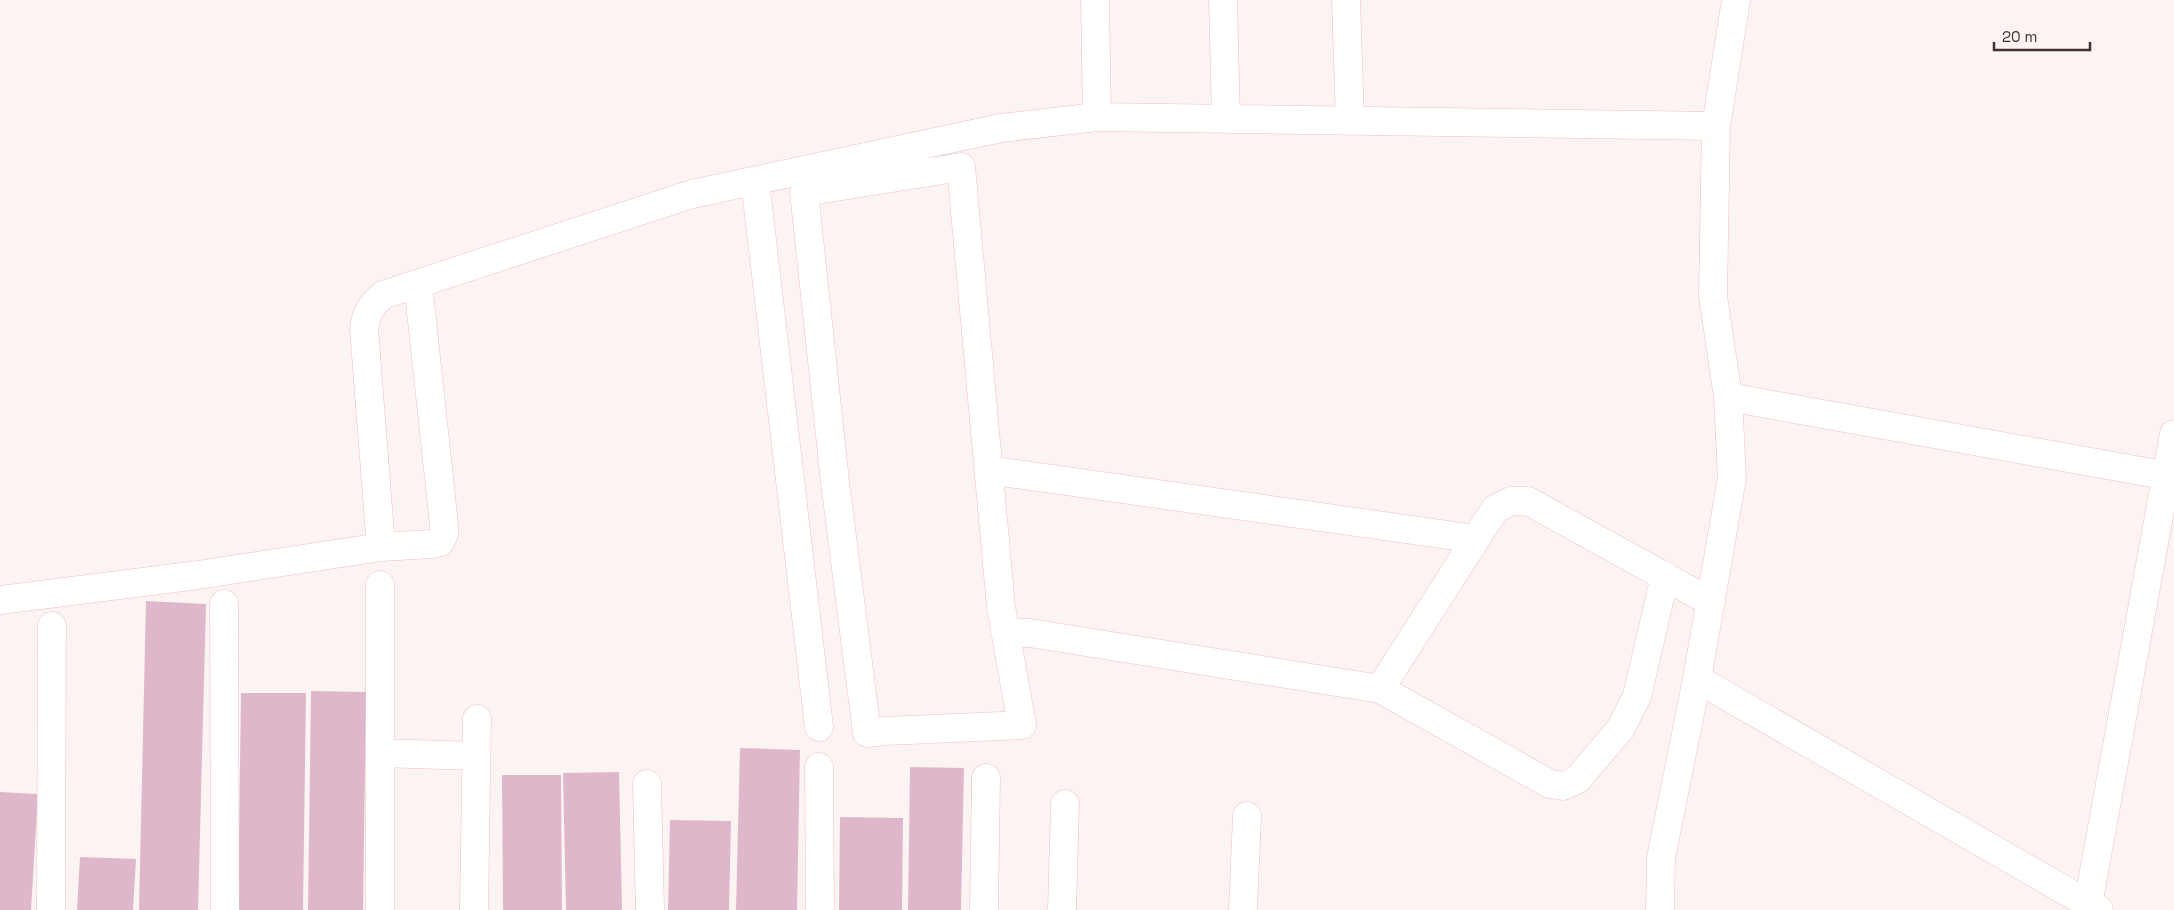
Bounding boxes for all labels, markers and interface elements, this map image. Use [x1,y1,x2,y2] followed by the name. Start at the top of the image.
[1994,20,2090,52] scale bar
[2002,27,2037,46] text: 20 m

